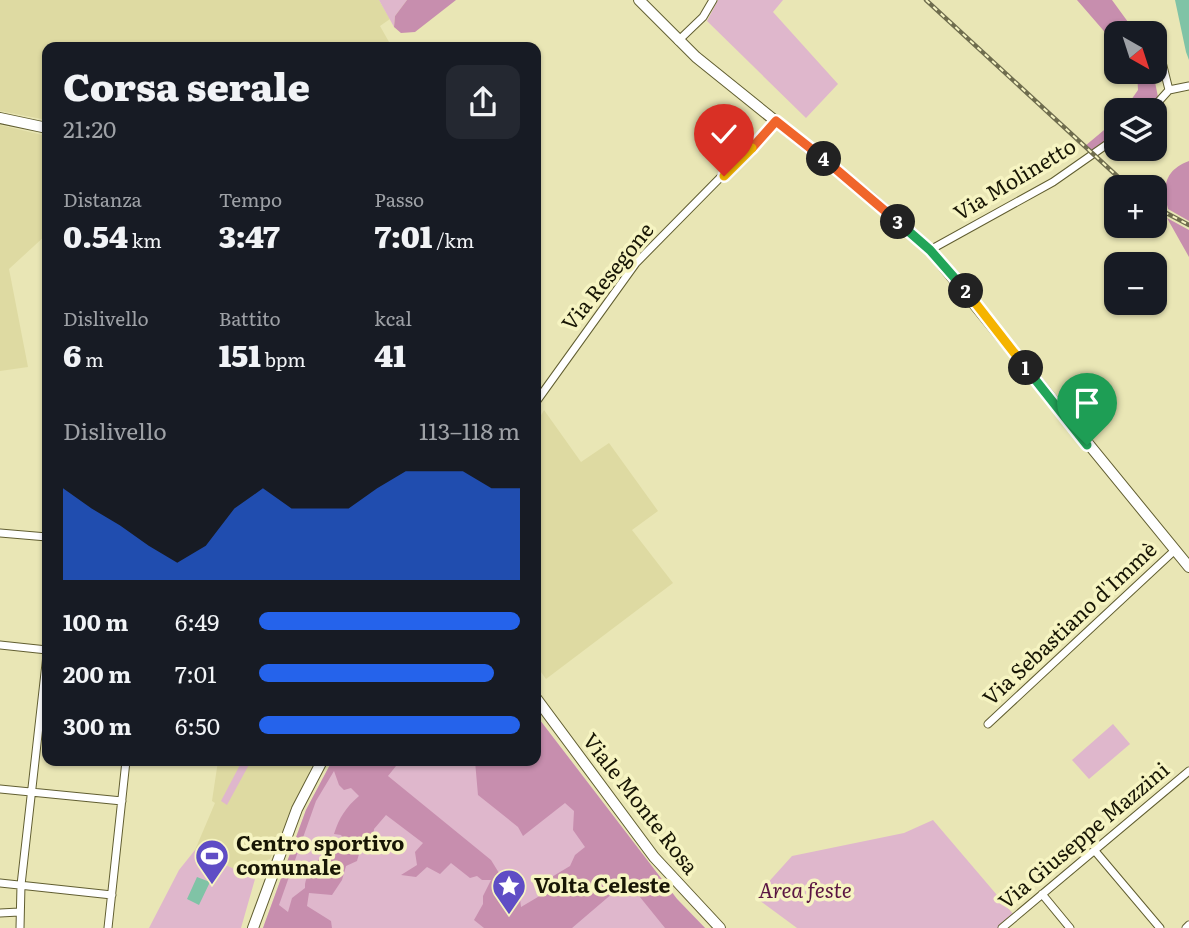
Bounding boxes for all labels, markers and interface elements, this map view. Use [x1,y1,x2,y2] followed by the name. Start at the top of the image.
[1104,21,1167,84] north arrow
[1104,21,1167,315] map controls
[63,56,310,113] text: Corsa serale
[446,65,520,139] button: share
[1104,98,1167,161] button: layers
[694,104,754,176] pin
[63,111,116,145] text: 21:20
[705,115,743,153] icon: check
[947,129,1081,227] street label: Via Molinetto
[806,142,842,176] pin: 4
[818,144,829,172] text: 4
[1104,175,1167,238] button: +
[63,185,142,213] text: Distanza
[219,185,282,213] text: Tempo
[374,185,424,213] text: Passo
[880,204,916,240] pin: 3
[892,207,903,235] text: 3
[63,213,128,257] text: 0.54
[219,213,280,257] text: 3:47
[374,213,432,257] text: 7:01
[553,215,659,336] street label: Via Resegone
[128,226,162,254] text: km
[432,226,474,254] text: /km
[1104,252,1167,315] button: −
[948,274,984,308] pin: 2
[960,276,971,304] text: 2
[63,304,149,332] text: Dislivello
[219,304,281,332] text: Battito
[374,304,412,332] text: kcal
[63,332,81,376] text: 6
[219,332,261,376] text: 151
[374,332,406,376] text: 41
[81,345,104,373] text: m
[261,345,306,373] text: bpm
[1009,350,1044,386] pin: 1
[1022,353,1029,381] text: 1
[1057,373,1117,445] pin
[1068,384,1106,422] icon: arrive
[63,413,167,447] text: Dislivello
[419,413,520,447] text: 113–118 m
[974,533,1162,711] street label: Via Sebastiano d'Immè
[63,604,128,638] text: 100 m
[175,604,219,638] text: 6:49
[63,656,131,690] text: 200 m
[175,656,217,690] text: 7:01
[63,708,132,742] text: 300 m
[175,708,220,742] text: 6:50
[577,725,708,880] street label: Viale Monte Rosa
[990,753,1175,915] street label: Via Giuseppe Mazzini
[236,826,404,881] place label: Centro sportivo comunale
[193,837,231,886] sports icon: Centro sportivo comunale
[490,867,528,916] place icon: Volta Celeste
[534,868,670,899] place label: Volta Celeste
[758,873,852,904] park label: Area feste

